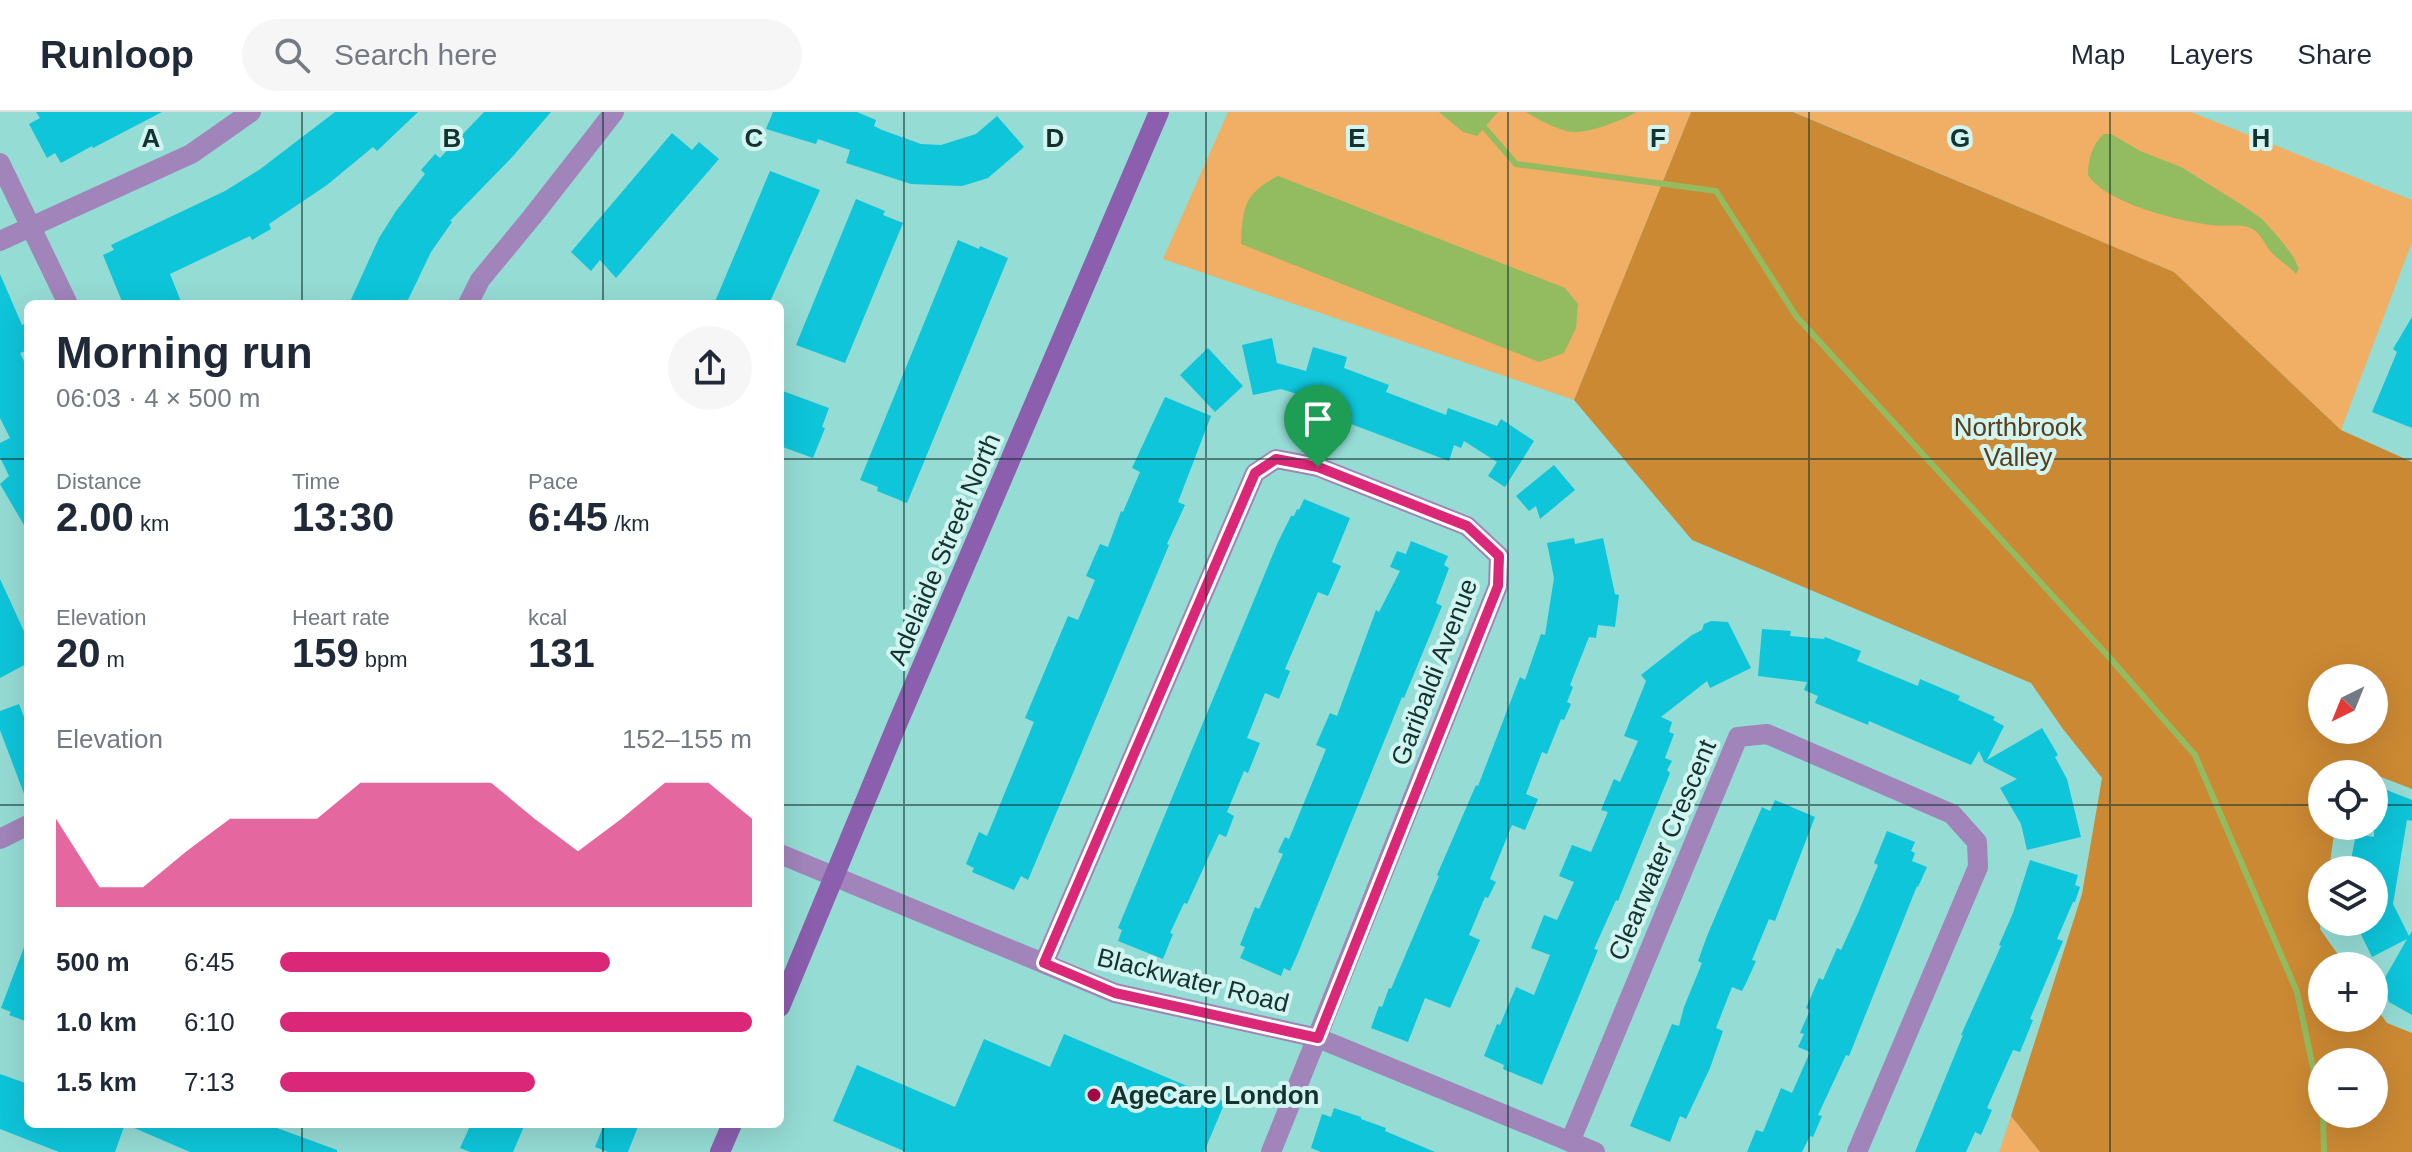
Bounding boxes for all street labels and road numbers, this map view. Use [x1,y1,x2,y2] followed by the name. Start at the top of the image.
[882,429,1006,669] street label: Adelaide Street North
[1385,574,1483,770] street label: Garibaldi Avenue
[1602,734,1722,965] street label: Clearwater Crescent
[1094,942,1292,1018] street label: Blackwater Road

